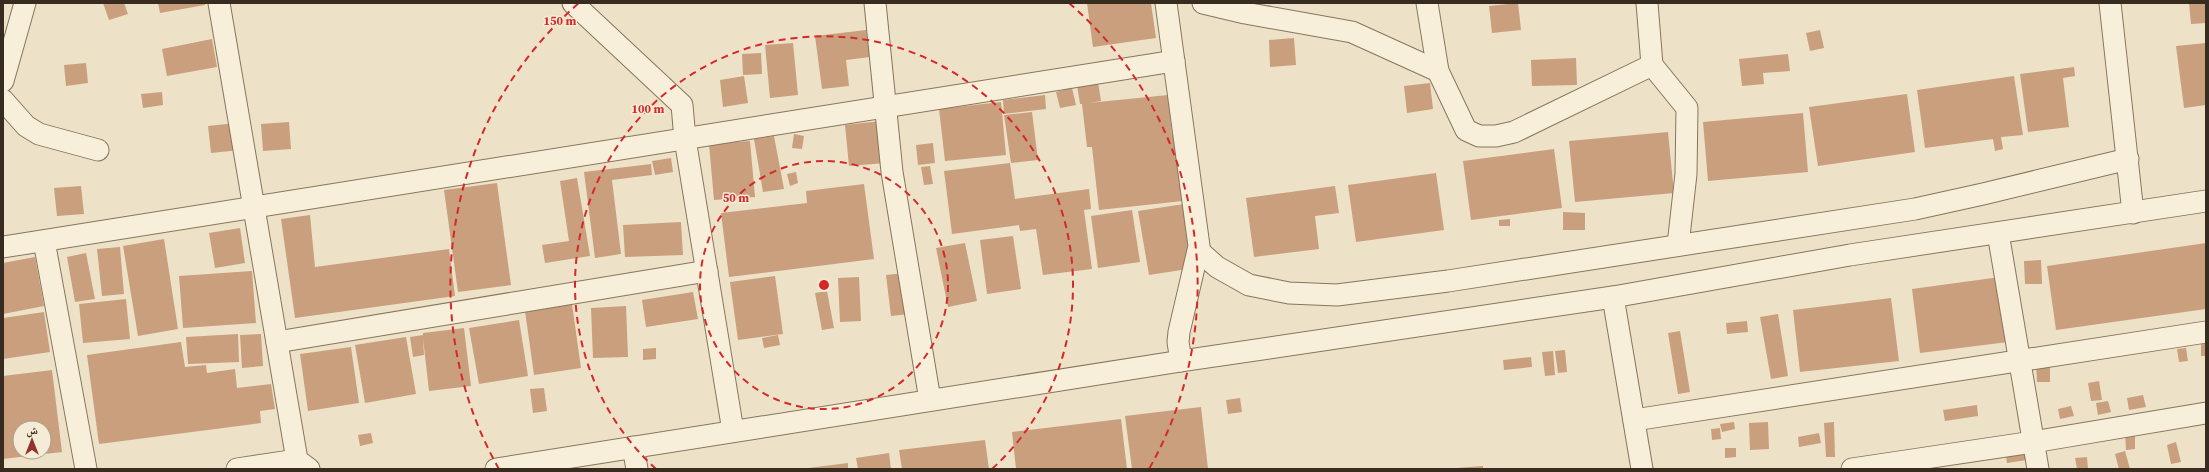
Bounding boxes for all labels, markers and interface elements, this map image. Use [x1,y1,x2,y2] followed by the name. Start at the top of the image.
[544,13,577,29] text: 150 m
[632,101,665,117] text: 100 m
[723,190,749,206] text: 50 m
[817,278,831,292] centre of rings
[12,420,52,460] north arrow
[26,423,38,438] text: ش

